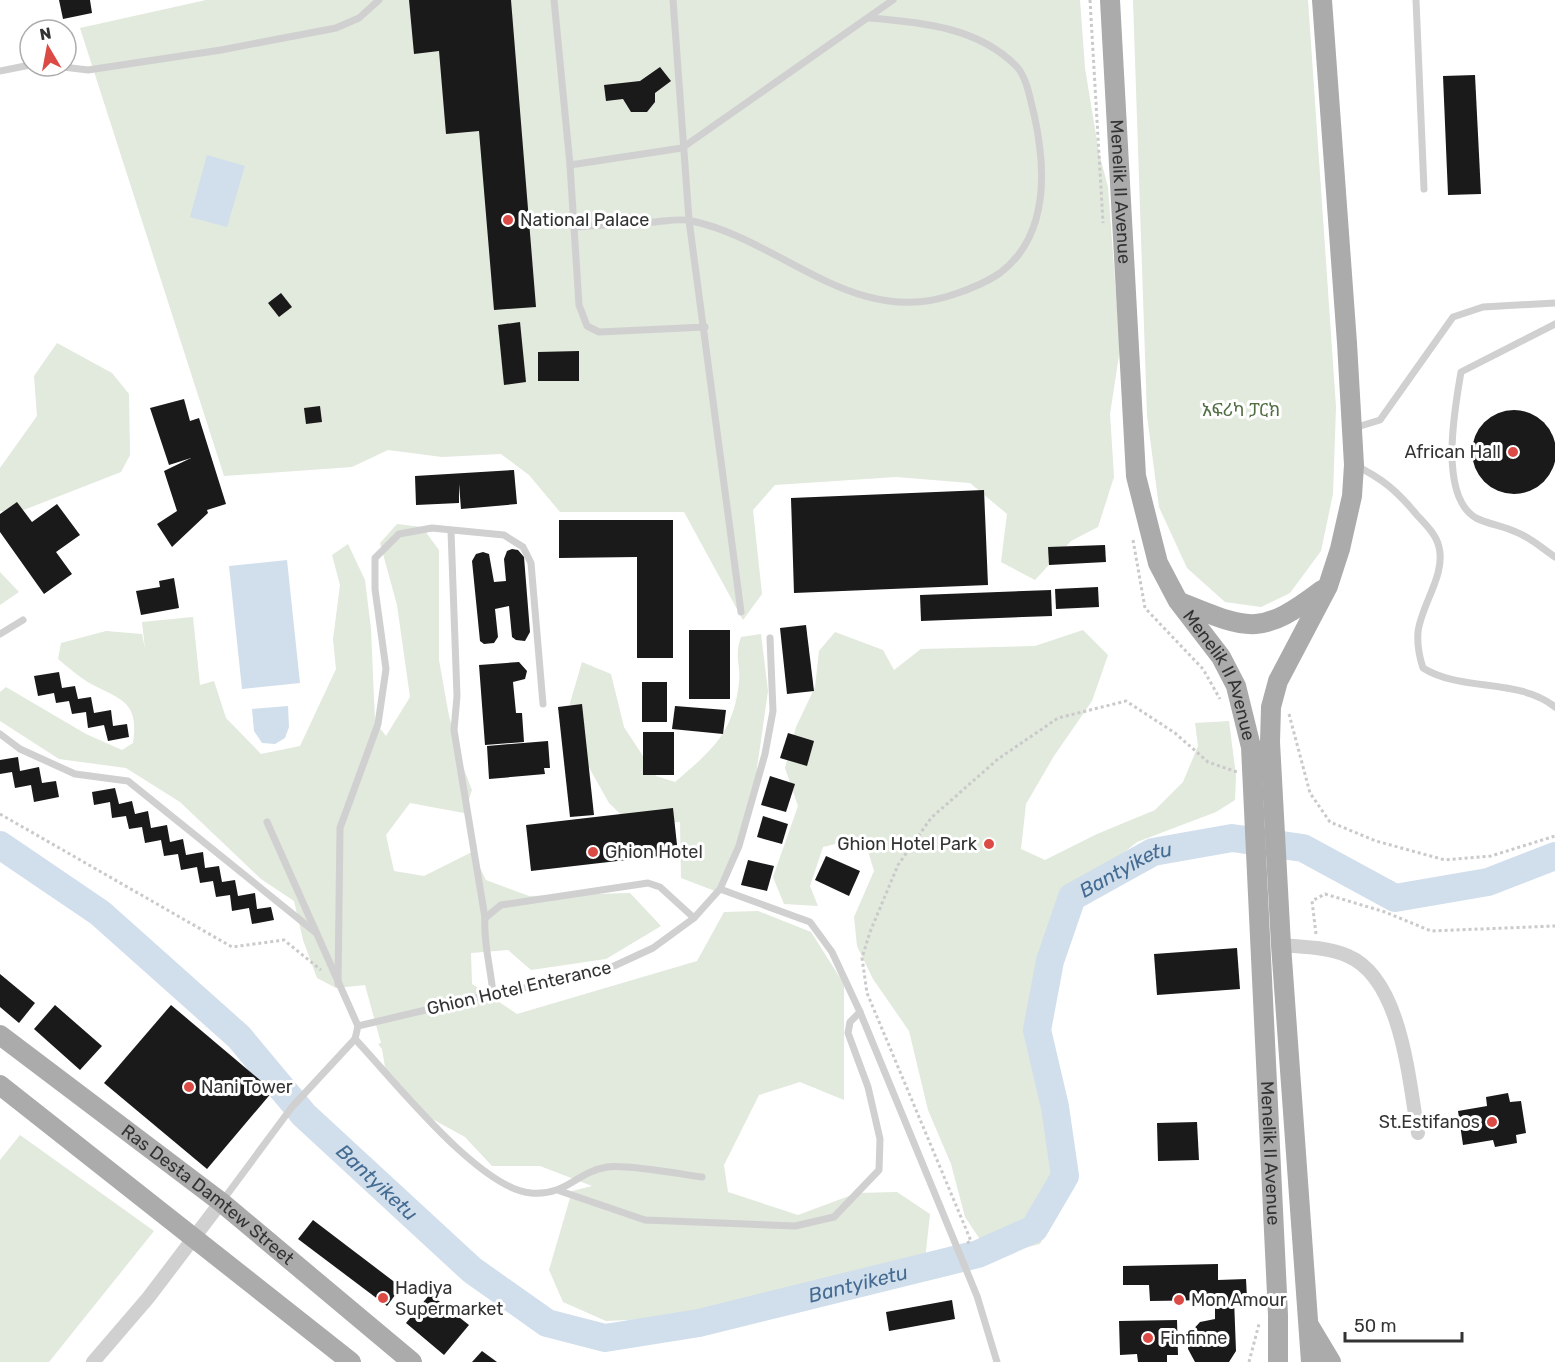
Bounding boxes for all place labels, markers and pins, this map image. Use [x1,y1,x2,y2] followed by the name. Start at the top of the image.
[520,209,649,231] place label: National Palace
[501,213,515,227] marker: National Palace
[1404,441,1501,463] place label: African Hall
[1506,445,1520,459] marker: African Hall
[837,833,978,855] place label: Ghion Hotel Park
[982,837,996,851] marker: Ghion Hotel Park
[605,841,703,863] place label: Ghion Hotel
[586,845,600,859] marker: Ghion Hotel
[201,1076,293,1098] place label: Nani Tower
[182,1080,196,1094] marker: Nani Tower
[1379,1111,1480,1133] place label: St.Estifanos
[1485,1115,1499,1129] marker: St.Estifanos
[395,1277,503,1320] place label: Hadiya Supermarket
[1191,1289,1287,1311] place label: Mon Amour
[376,1291,390,1305] marker: Hadiya Supermarket
[1172,1293,1186,1307] marker: Mon Amour
[1160,1327,1227,1349] place label: Finfinne
[1141,1331,1155,1345] marker: Finfinne

